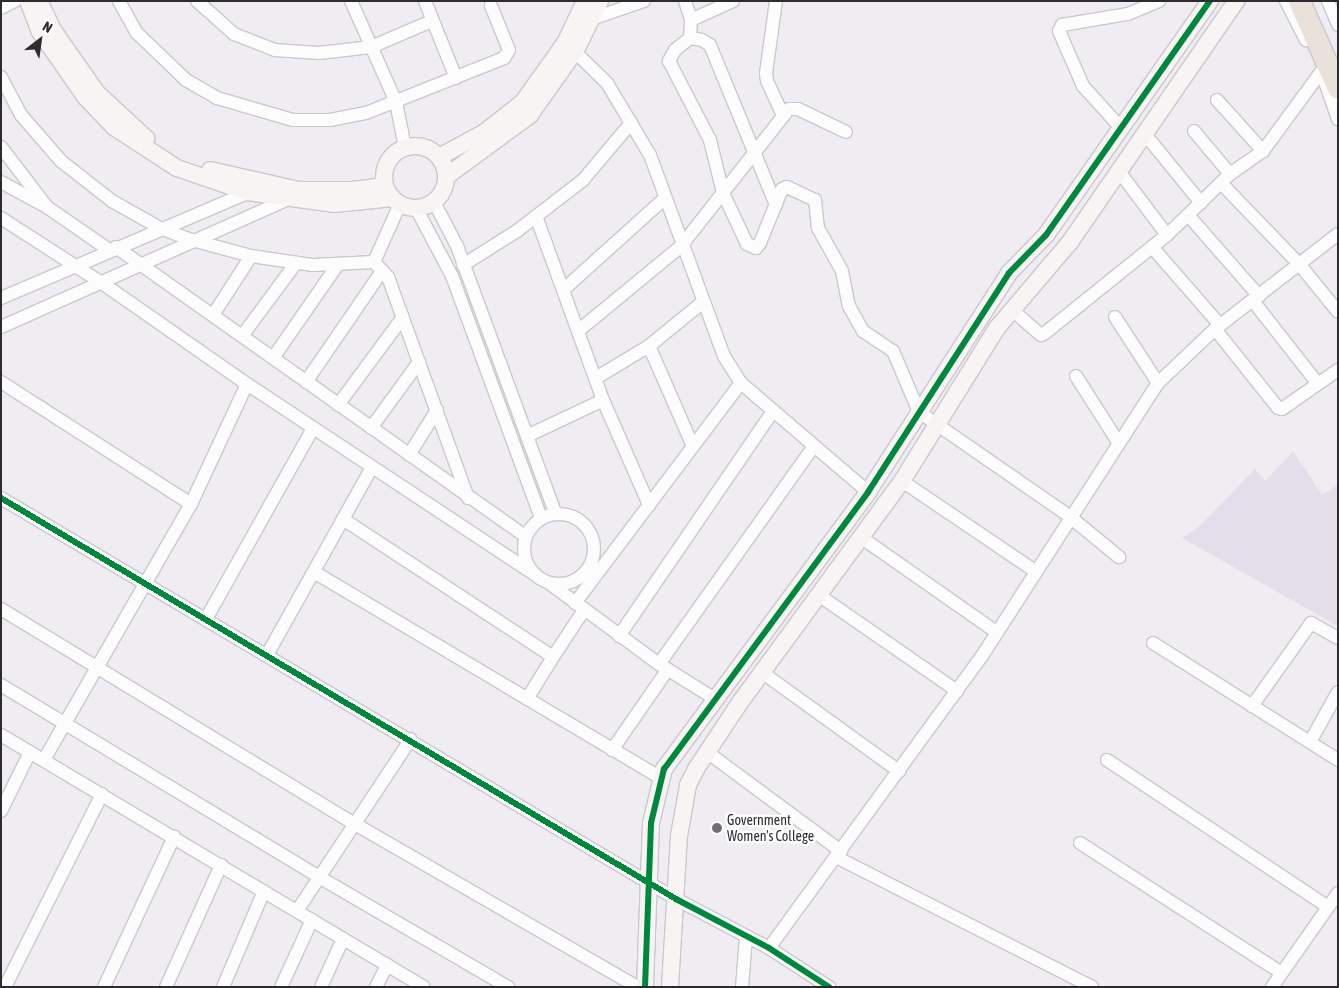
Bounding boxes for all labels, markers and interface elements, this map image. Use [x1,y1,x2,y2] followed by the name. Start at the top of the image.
[15,15,65,65] north arrow
[40,18,55,36] text: N
[727,812,814,844] place label: Government Women's College
[711,822,723,834] marker: Government Women's College

